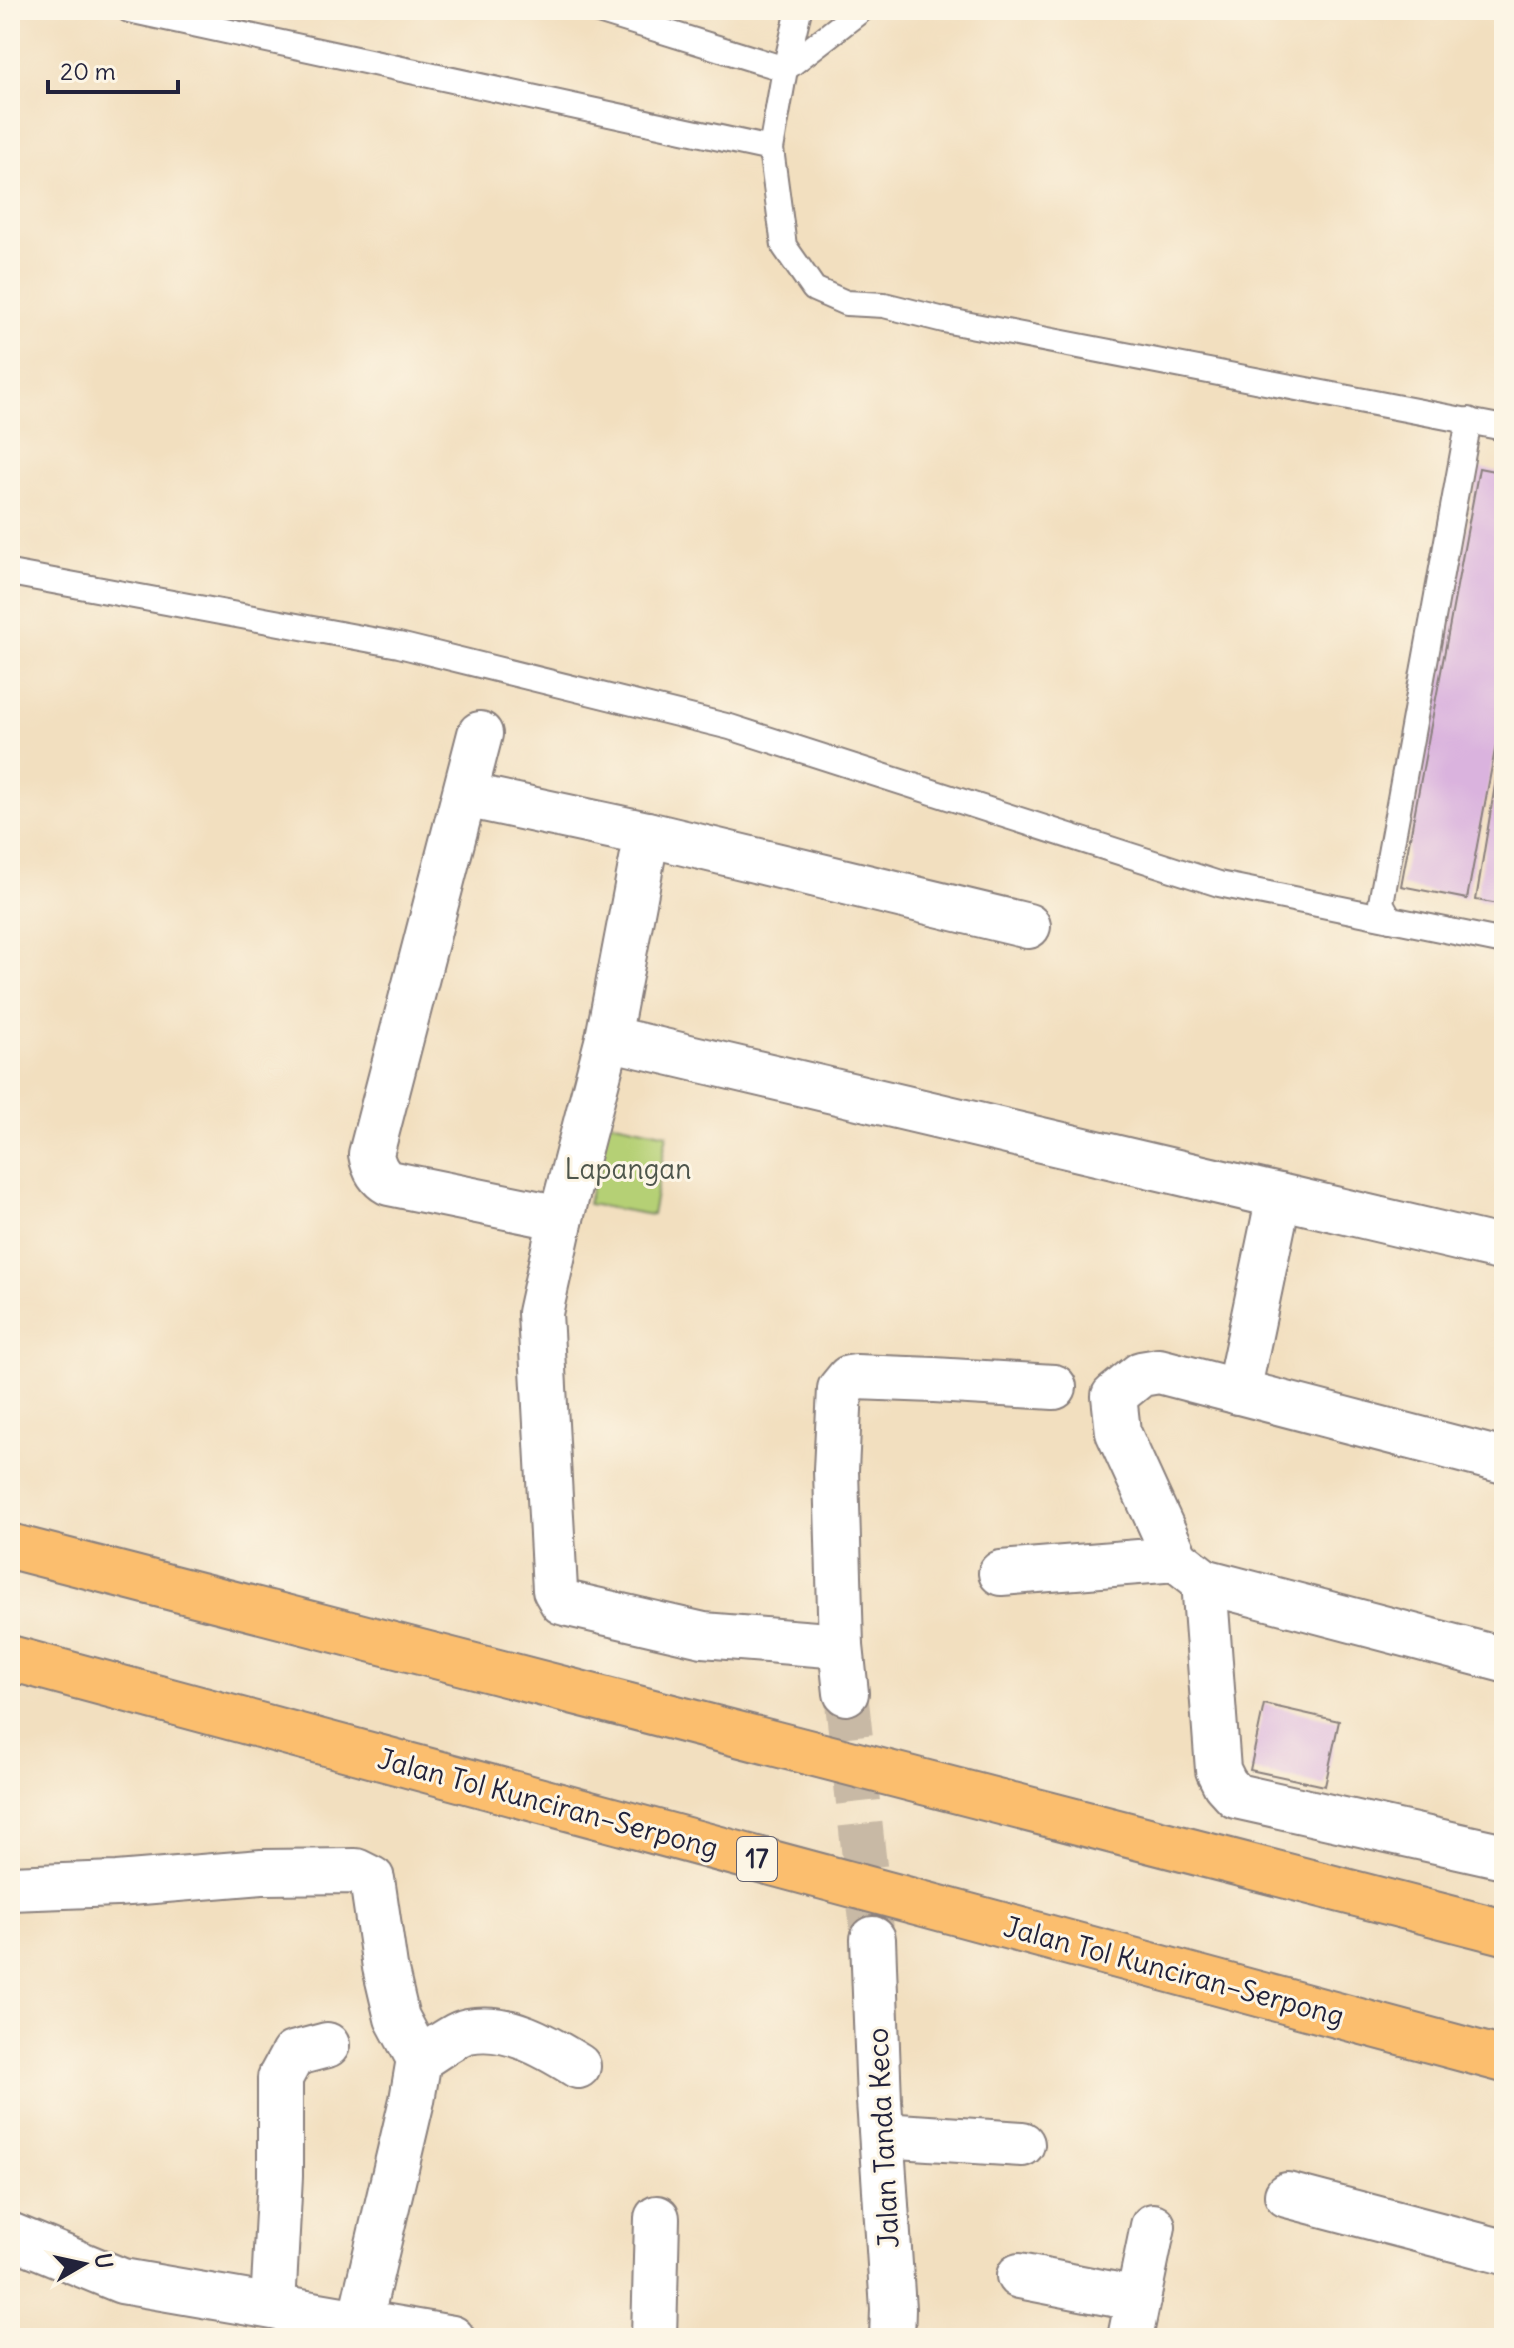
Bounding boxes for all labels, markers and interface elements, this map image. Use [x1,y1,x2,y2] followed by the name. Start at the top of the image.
[48,44,178,94] scale bar
[60,56,116,86] text: 20 m
[564,1151,692,1187] park label: Lapangan
[374,1740,722,1866] street label: Jalan Tol Kunciran–Serpong
[737,1837,777,1881] road number: 17
[1000,1908,1348,2034] street label: Jalan Tol Kunciran–Serpong
[859,2027,907,2249] street label: Jalan Tanda Keco
[44,2224,124,2304] north arrow
[89,2251,119,2270] text: U

